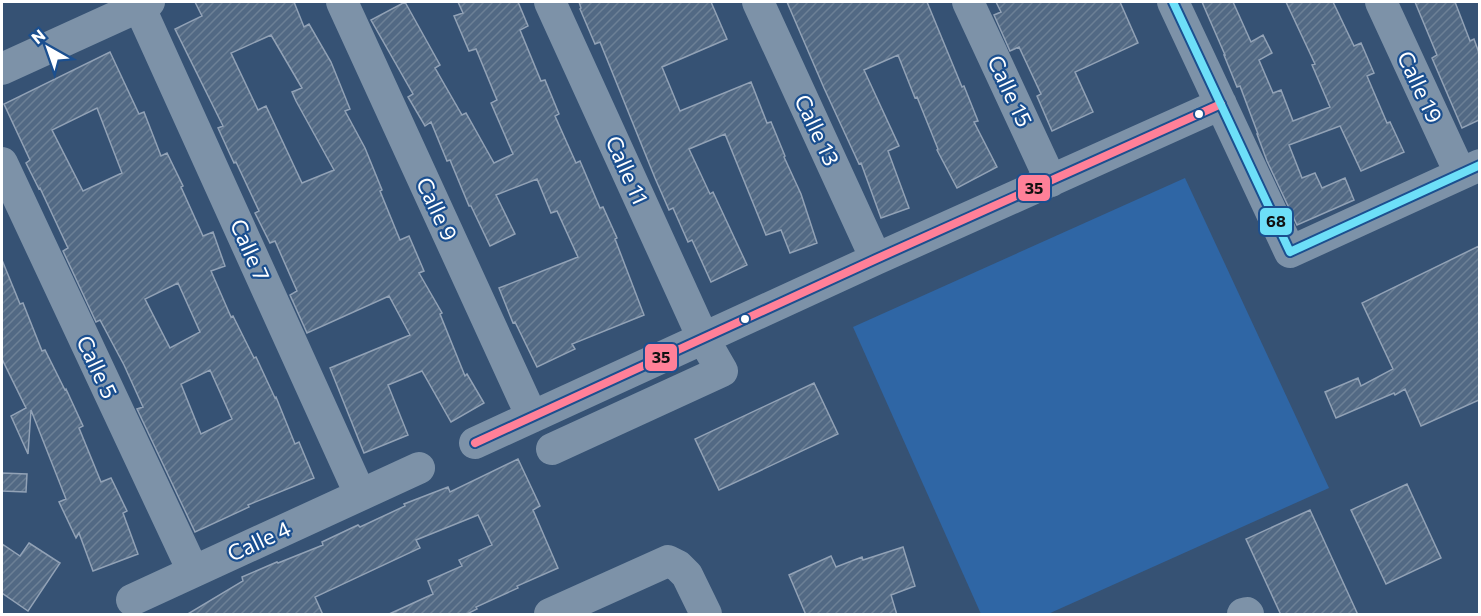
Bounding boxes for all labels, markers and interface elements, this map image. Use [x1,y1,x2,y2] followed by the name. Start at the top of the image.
[18,18,78,78] north arrow
[27,25,49,47] text: N
[1392,46,1449,127] street label: Calle 19
[982,51,1039,131] street label: Calle 15
[789,90,846,170] street label: Calle 13
[1193,108,1205,120] unlabelled marker
[600,131,655,208] street label: Calle 11
[411,173,464,245] street label: Calle 9
[1017,174,1051,202] line badge: 35
[1025,178,1043,197] text: 35
[1259,207,1293,236] line badge: 68
[1266,211,1286,230] text: 68
[225,215,276,285] street label: Calle 7
[739,313,751,325] unlabelled marker
[71,331,124,403] street label: Calle 5
[644,343,678,372] line badge: 35
[652,347,670,366] text: 35
[223,514,295,567] street label: Calle 4

